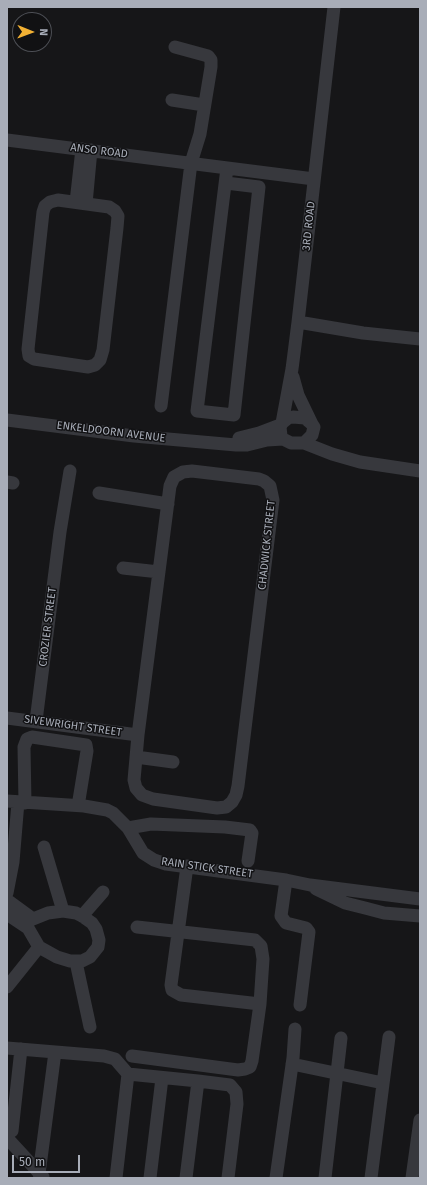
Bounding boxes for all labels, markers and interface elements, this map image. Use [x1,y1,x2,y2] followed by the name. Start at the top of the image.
[12,12,52,52] north arrow
[37,28,50,36] text: N
[70,141,128,161] street label: ANSO ROAD
[300,201,318,251] street label: 3RD ROAD
[56,419,166,445] street label: ENKELDOORN AVENUE
[256,499,278,591] street label: CHADWICK STREET
[37,586,59,668] street label: CROZIER STREET
[23,713,123,739] street label: SIVEWRIGHT STREET
[160,855,254,881] street label: RAIN STICK STREET
[14,1147,82,1173] scale bar
[19,1155,45,1169] text: 50 m

